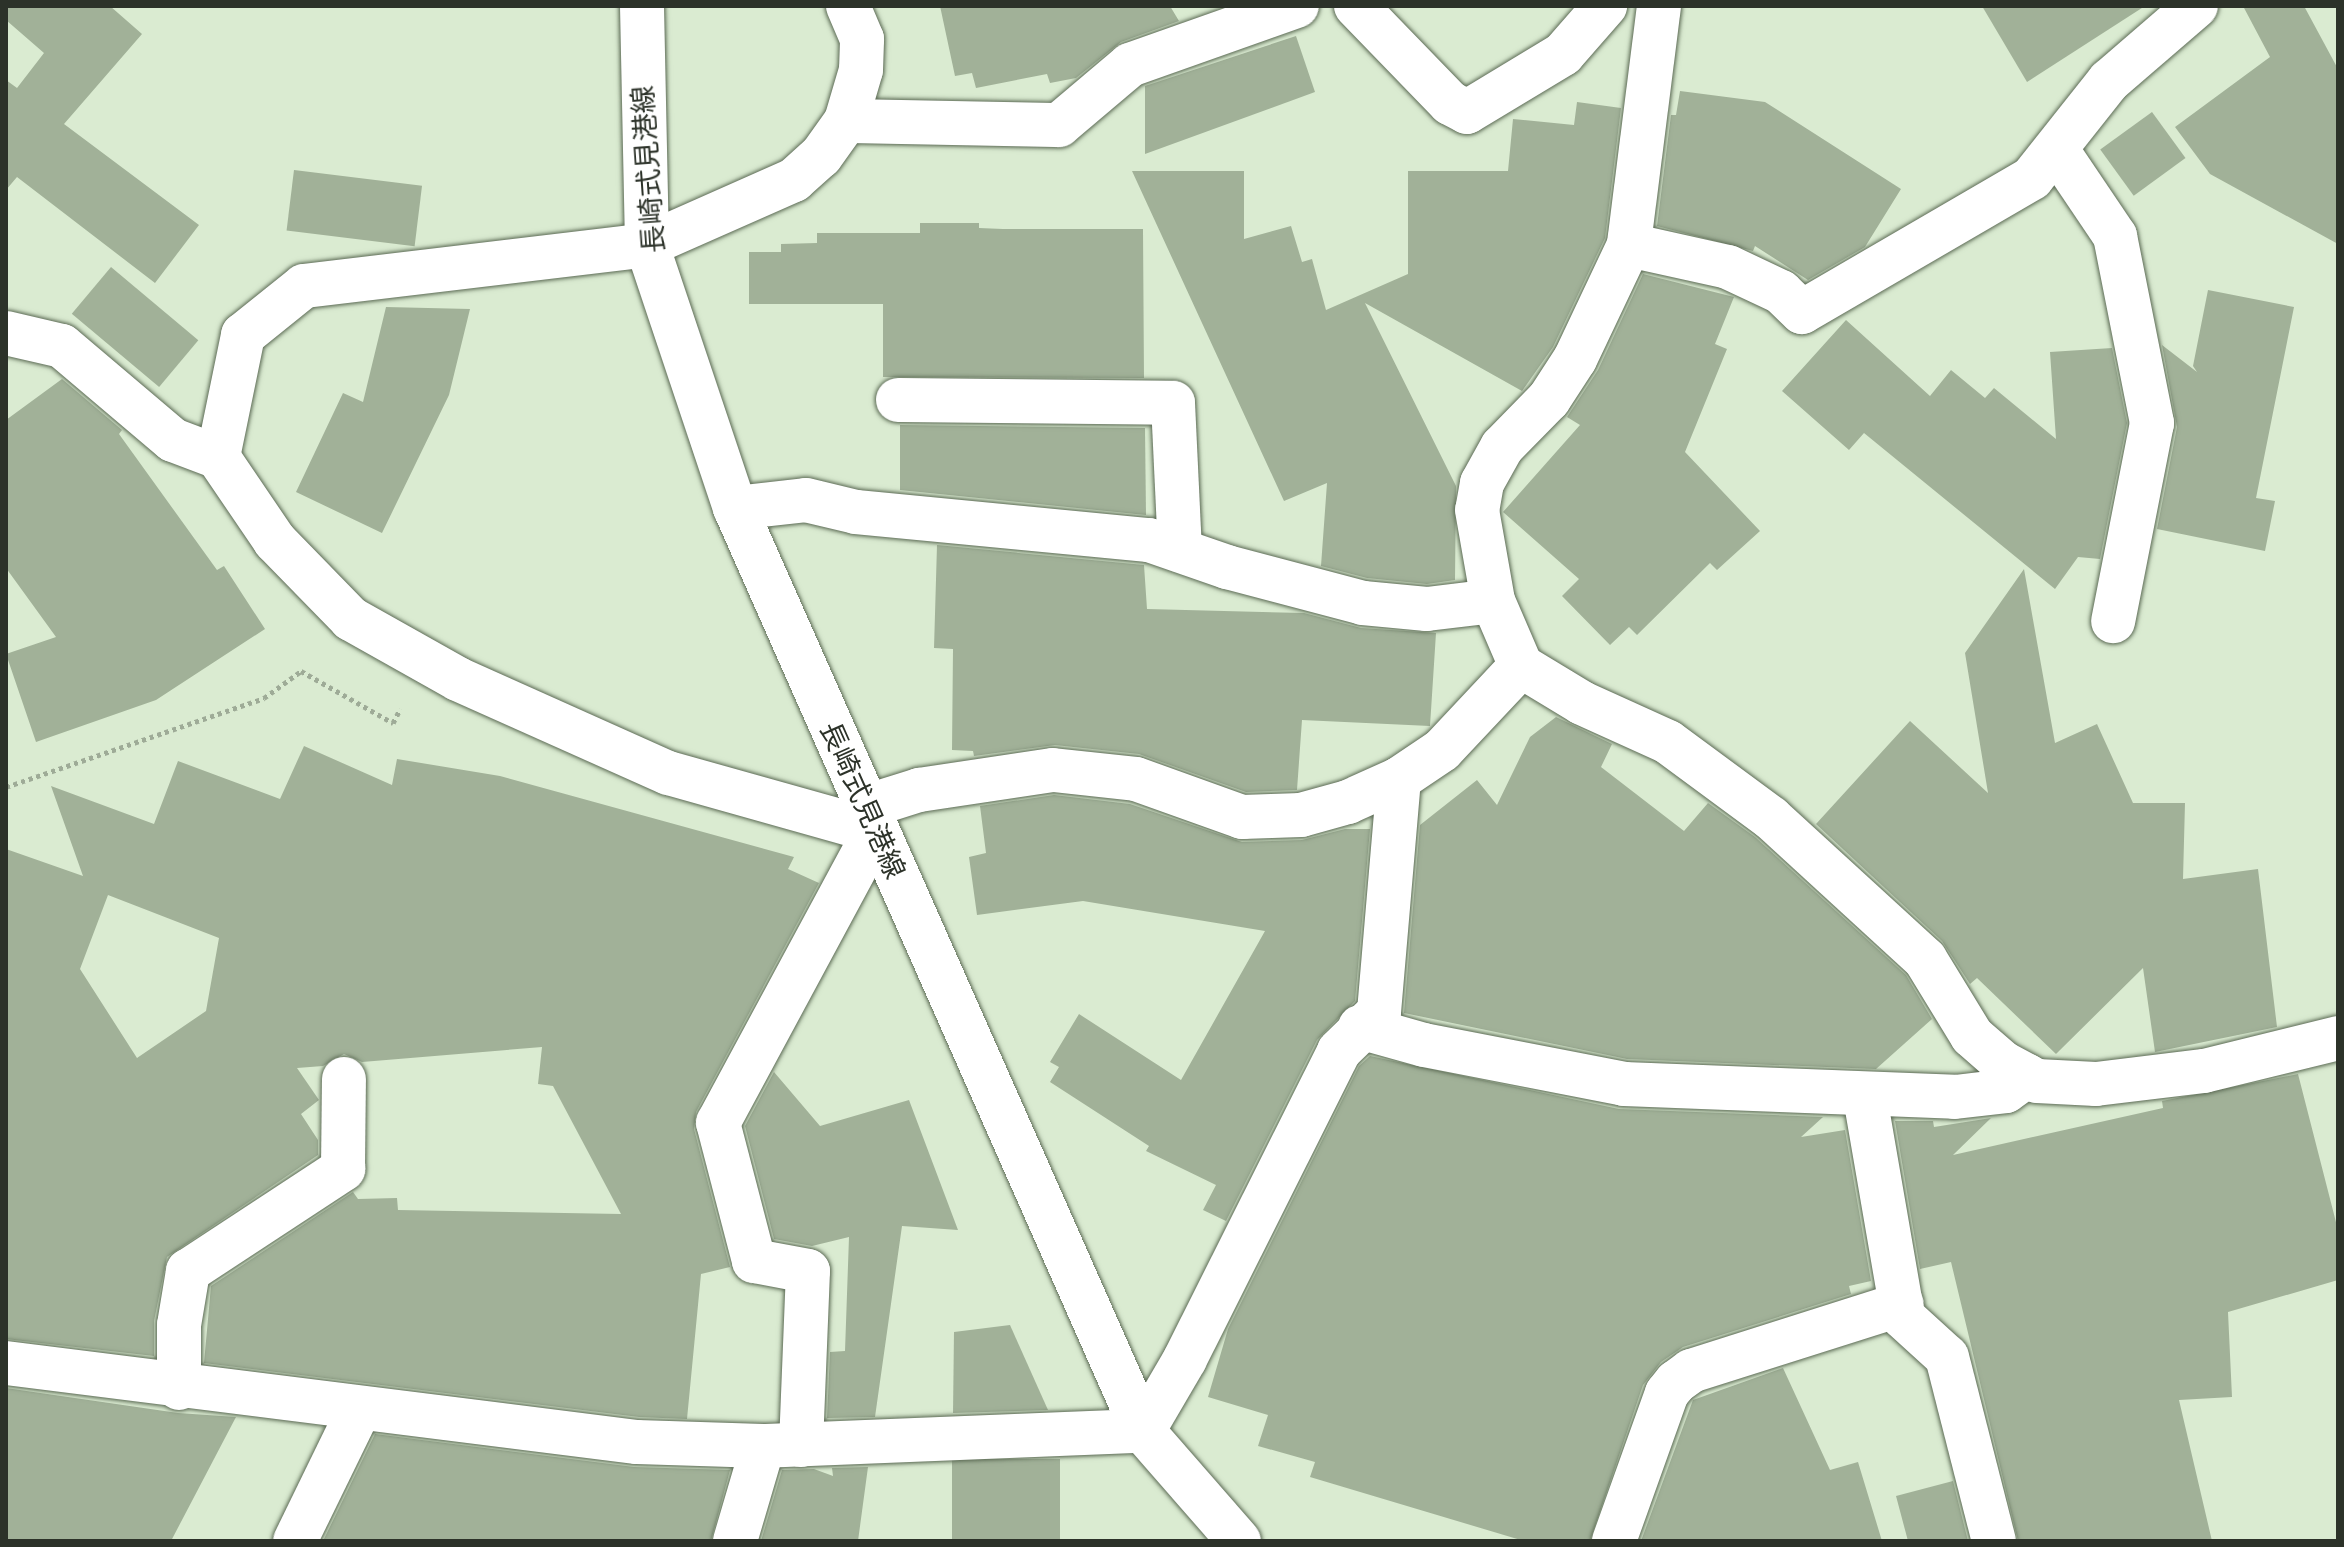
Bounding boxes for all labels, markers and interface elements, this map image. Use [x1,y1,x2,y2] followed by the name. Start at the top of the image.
[625,84,671,254] street label: 長崎式見港線
[813,716,913,884] street label: 長崎式見港線

